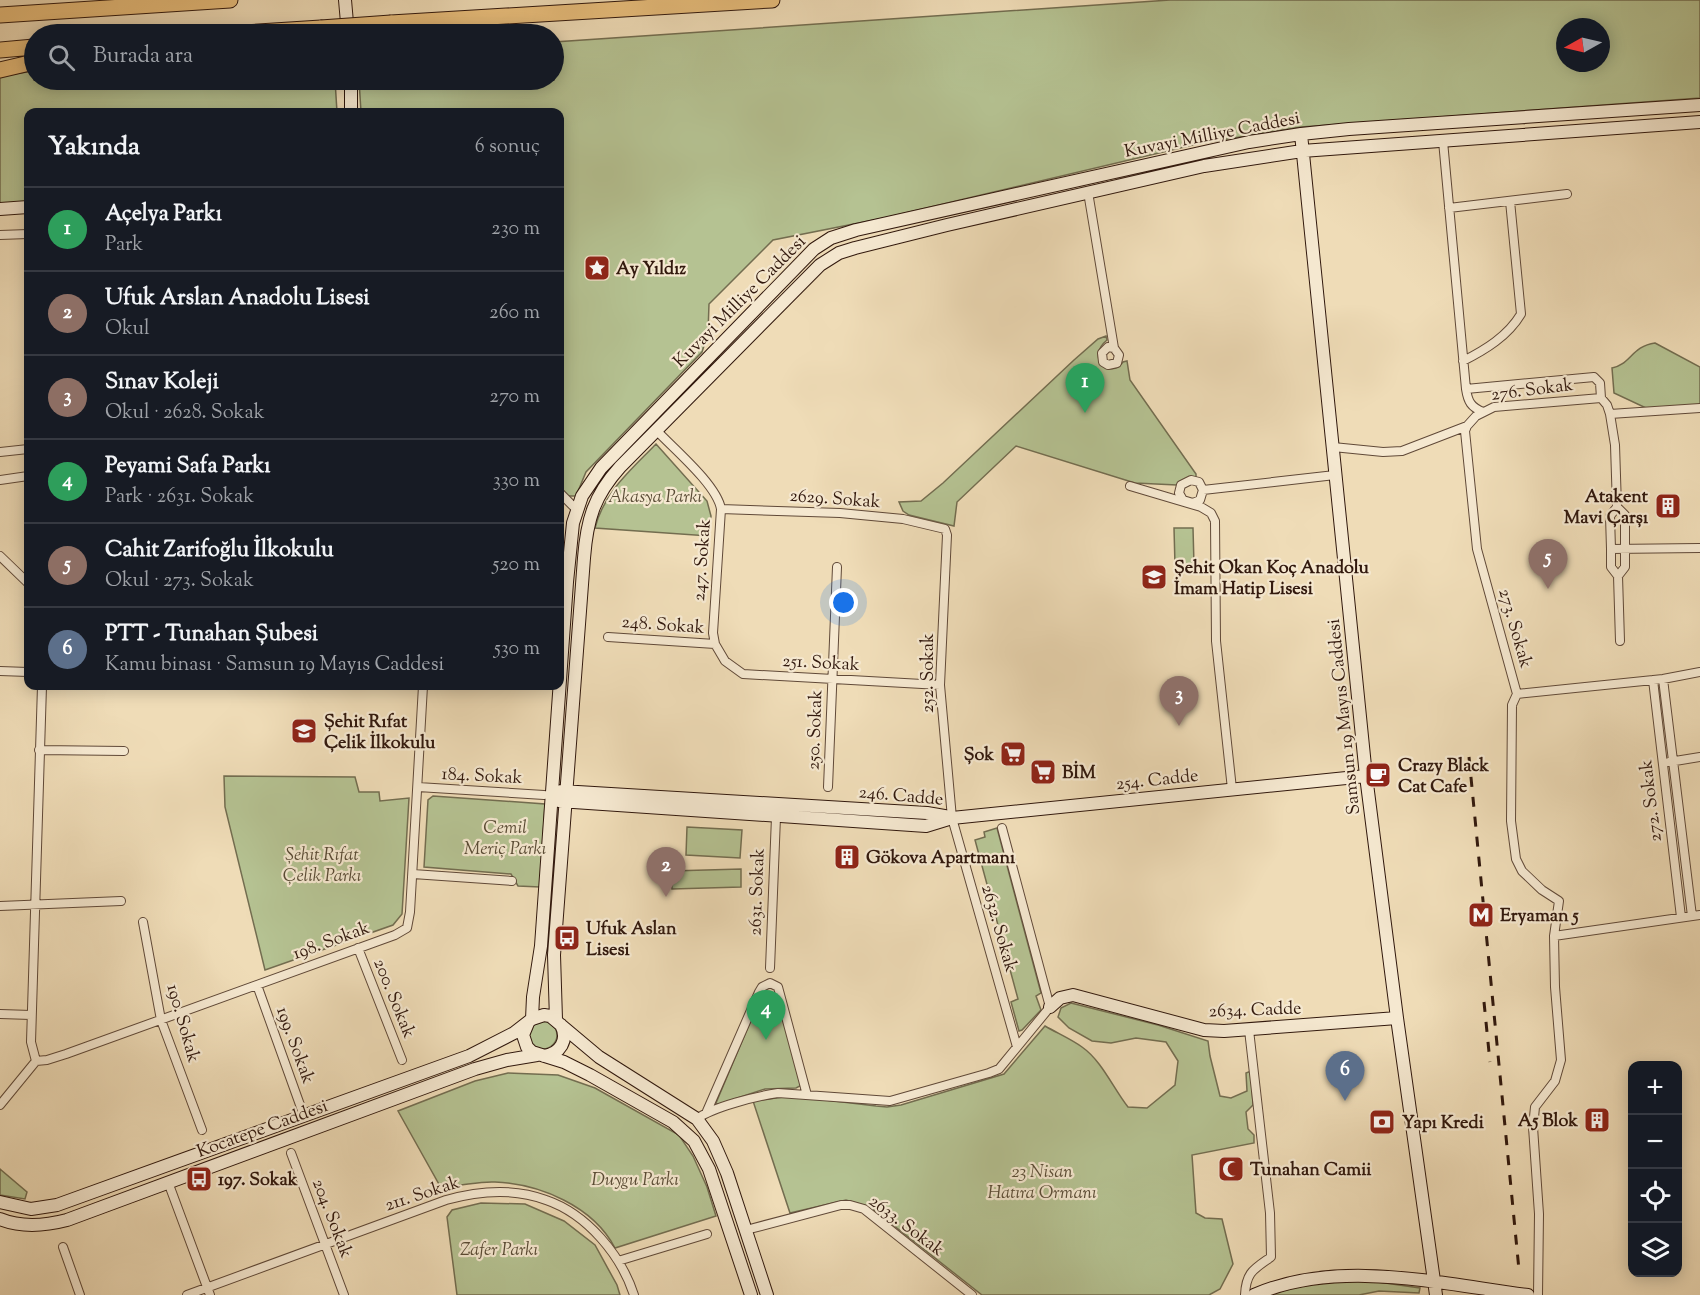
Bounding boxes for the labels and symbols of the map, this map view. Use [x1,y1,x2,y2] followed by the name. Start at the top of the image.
[1556,18,1610,72] north arrow
[1122,106,1303,166] street label: Kuvayi Milliye Caddesi
[668,230,813,375] street label: Kuvayi Milliye Caddesi
[582,253,612,283] place icon: Ay Yıldız
[616,257,686,283] place label: Ay Yıldız
[1066,364,1104,413] pin: 1
[1490,373,1575,409] street label: 276. Sokak
[788,484,881,516] street label: 2629. Sokak
[608,485,702,511] park label: Akasya Parkı
[1564,485,1649,532] place label: Atakent Mavi Çarşı
[1653,491,1683,521] building icon: Atakent Mavi Çarşı
[687,518,719,602] street label: 247. Sokak
[1528,540,1568,589] pin: 5
[1174,556,1369,603] place label: Şehit Okan Koç Anadolu İmam Hatip Lisesi
[1139,562,1169,592] school or university icon: Şehit Okan Koç Anadolu İmam Hatip Lisesi
[1490,586,1538,671] street label: 273. Sokak
[829,588,858,617] your location
[621,610,705,642] street label: 248. Sokak
[1322,618,1368,816] street label: Samsun 19 Mayıs Caddesi
[916,633,942,713] street label: 252. Sokak
[782,649,860,679] street label: 251. Sokak
[1160,676,1198,726] pin: 3
[802,689,830,771] street label: 250. Sokak
[324,710,436,757] place label: Şehit Rıfat Çelik İlkokulu
[289,716,319,746] school or university icon: Şehit Rıfat Çelik İlkokulu
[998,739,1028,769] supermarket icon: Şok
[964,743,994,769] place label: Şok
[1398,754,1489,801] place label: Crazy Black Cat Cafe
[1028,757,1058,787] supermarket icon: BİM
[1634,758,1670,843] street label: 272. Sokak
[1062,760,1096,787] place label: BİM
[1363,760,1393,790] cafe icon: Crazy Black Cat Cafe
[441,762,523,792] street label: 184. Sokak
[1115,764,1200,798] street label: 254. Cadde
[857,780,944,814] street label: 246. Cadde
[464,816,546,863] park label: Cemil Meriç Parkı
[832,842,862,872] building icon: Gökova Apartmanı
[283,843,361,890] park label: Şehit Rıfat Çelik Parkı
[866,846,1016,872] place label: Gökova Apartmanı
[646,848,686,897] pin: 2
[743,848,773,936] street label: 2631. Sokak
[973,882,1023,975] street label: 2632. Sokak
[1466,900,1496,930] metro station icon: Eryaman 5
[1500,904,1580,930] place label: Eryaman 5
[290,916,374,968] street label: 198. Sokak
[586,917,677,964] place label: Ufuk Aslan Lisesi
[552,923,582,953] bus stop icon: Ufuk Aslan Lisesi
[365,955,421,1043] street label: 200. Sokak
[158,981,206,1066] street label: 190. Sokak
[746,990,786,1040] pin: 4
[1208,996,1302,1026] street label: 2634. Cadde
[268,1004,320,1088] street label: 199. Sokak
[1326,1052,1364,1101] pin: 6
[194,1094,332,1166] street label: Kocatepe Caddesi
[1582,1105,1612,1135] building icon: A5 Blok
[1367,1107,1397,1137] bank icon: Yapı Kredi
[1518,1109,1578,1135] place label: A5 Blok
[1402,1111,1485,1137] place label: Yapı Kredi
[1216,1154,1246,1184] mosque icon: Tunahan Camii
[1250,1158,1372,1184] place label: Tunahan Camii
[987,1160,1097,1207] park label: 23 Nisan Hatıra Ormanı
[184,1164,214,1194] bus stop icon: 197. Sokak
[218,1168,298,1194] place label: 197. Sokak
[591,1168,679,1194] park label: Duygu Parkı
[382,1171,464,1219] street label: 211. Sokak
[304,1175,358,1262] street label: 204. Sokak
[863,1190,949,1264] street label: 2633. Sokak
[460,1238,538,1264] park label: Zafer Parkı

